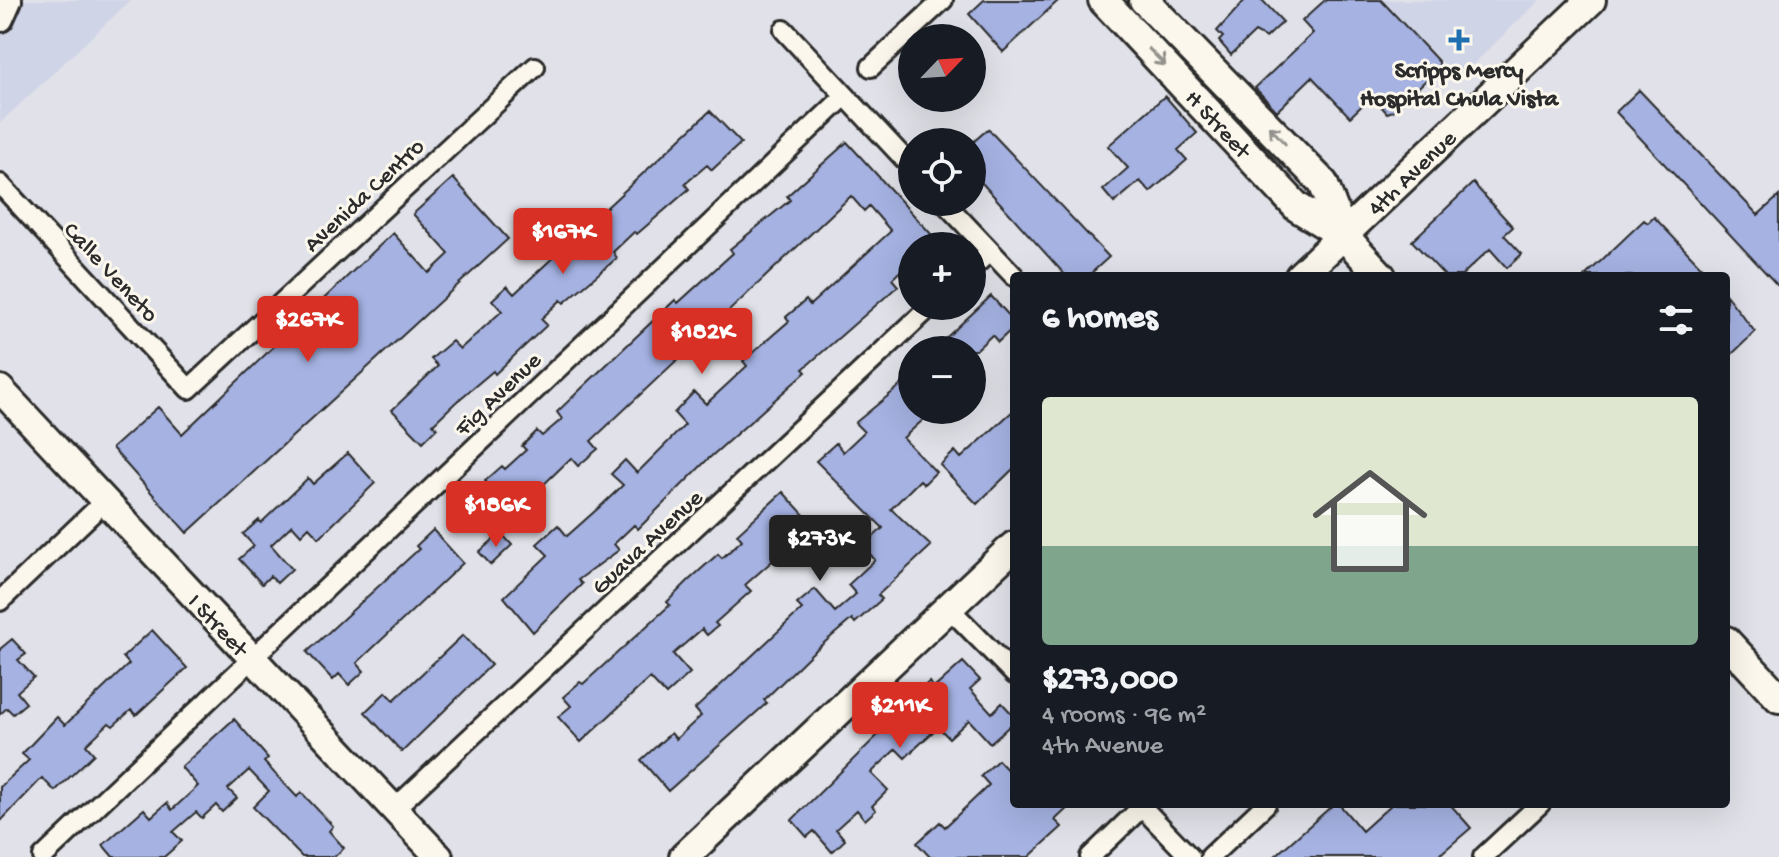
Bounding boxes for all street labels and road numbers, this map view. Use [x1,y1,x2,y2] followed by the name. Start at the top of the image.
[1177,85,1257,167] street label: H Street
[1363,125,1464,224] street label: 4th Avenue
[299,133,432,260] street label: Avenida Centro
[56,217,163,330] street label: Calle Veneto
[449,347,549,445] street label: Fig Avenue
[587,484,710,602] street label: Guava Avenue
[180,589,254,665] street label: I Street

